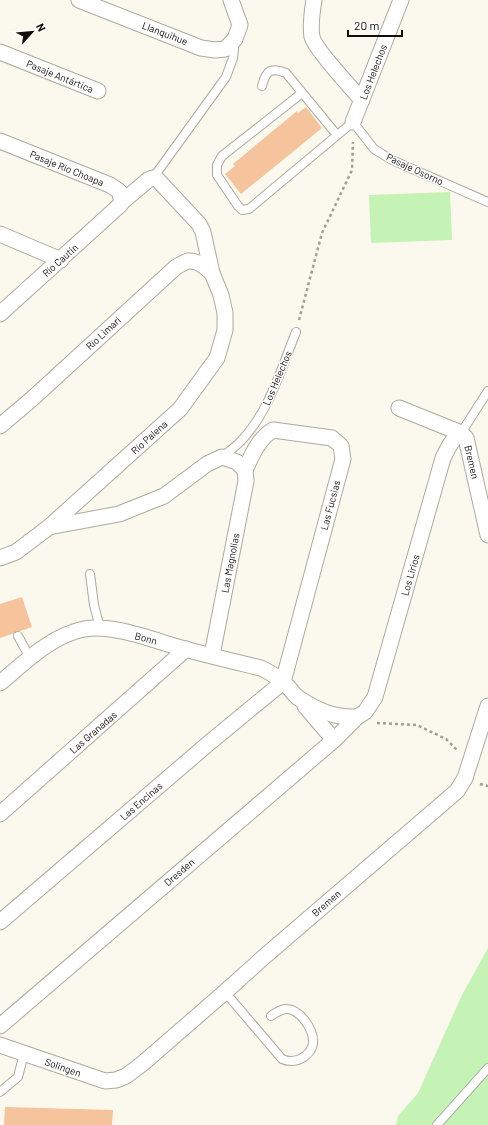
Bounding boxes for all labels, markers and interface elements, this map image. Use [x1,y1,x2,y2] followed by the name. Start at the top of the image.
[12,12,52,52] north arrow
[348,12,402,38] scale bar
[354,18,380,32] text: 20 m
[140,19,190,47] street label: Llanquihue
[34,21,49,33] text: N
[357,43,389,101] street label: Los Helechos
[25,57,95,95] street label: Pasaje Antártica
[28,148,106,188] street label: Pasaje Río Choapa
[385,151,445,187] street label: Pasaje Osorno
[40,241,80,279] street label: Río Cautin
[83,314,123,352] street label: Río Limarí
[260,349,294,407] street label: Los Helechos
[128,418,170,456] street label: Río Palena
[462,444,482,480] street label: Bremen
[318,479,342,531] street label: Las Fucsias
[218,532,242,594] street label: Las Magnolias
[398,553,422,597] street label: Los Lirios
[134,629,158,647] street label: Bonn
[67,708,119,756] street label: Las Granadas
[117,779,165,823] street label: Las Encinas
[161,856,197,888] street label: Dresden
[309,887,343,919] street label: Bremen
[43,1055,83,1079] street label: Solingen

